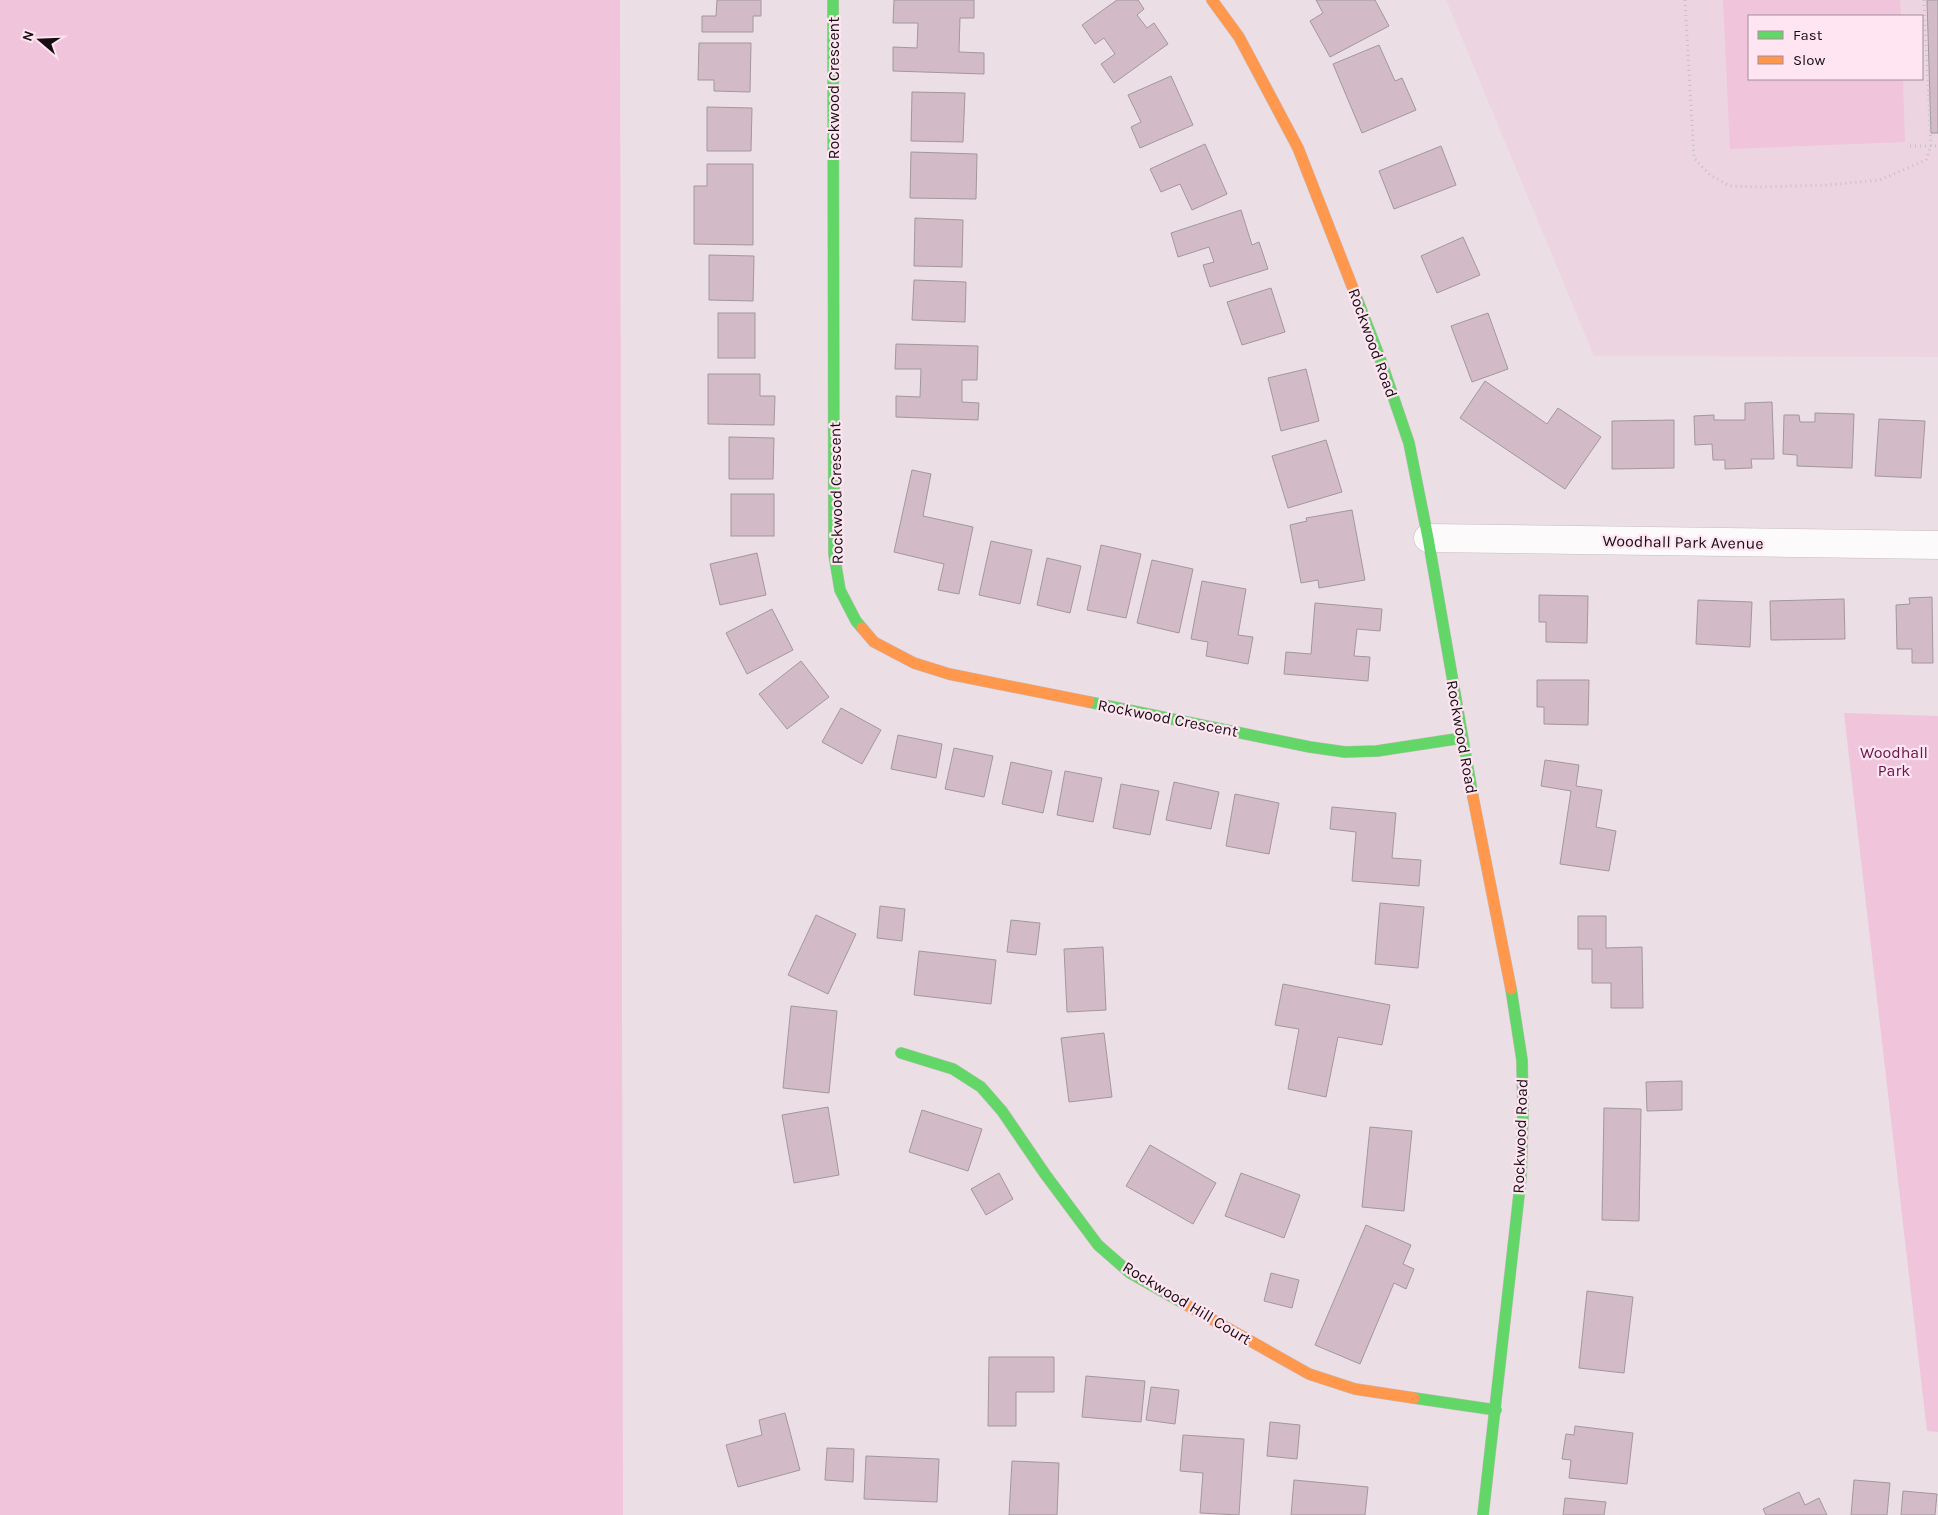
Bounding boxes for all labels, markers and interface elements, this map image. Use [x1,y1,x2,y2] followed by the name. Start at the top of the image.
[15,15,65,65] north arrow
[1748,15,1923,80] legend
[824,17,843,159] street label: Rockwood Crescent
[1793,26,1823,44] text: Fast
[19,28,38,43] text: N
[1793,51,1825,69] text: Slow
[1344,286,1402,400] street label: Rockwood Road
[825,422,847,564] street label: Rockwood Crescent
[1602,531,1764,553] street label: Woodhall Park Avenue
[1443,679,1481,795] street label: Rockwood Road
[1096,695,1240,741] street label: Rockwood Crescent
[1860,743,1928,780] park label: Woodhall Park
[1508,1078,1532,1194] street label: Rockwood Road
[1119,1257,1255,1349] street label: Rockwood Hill Court

